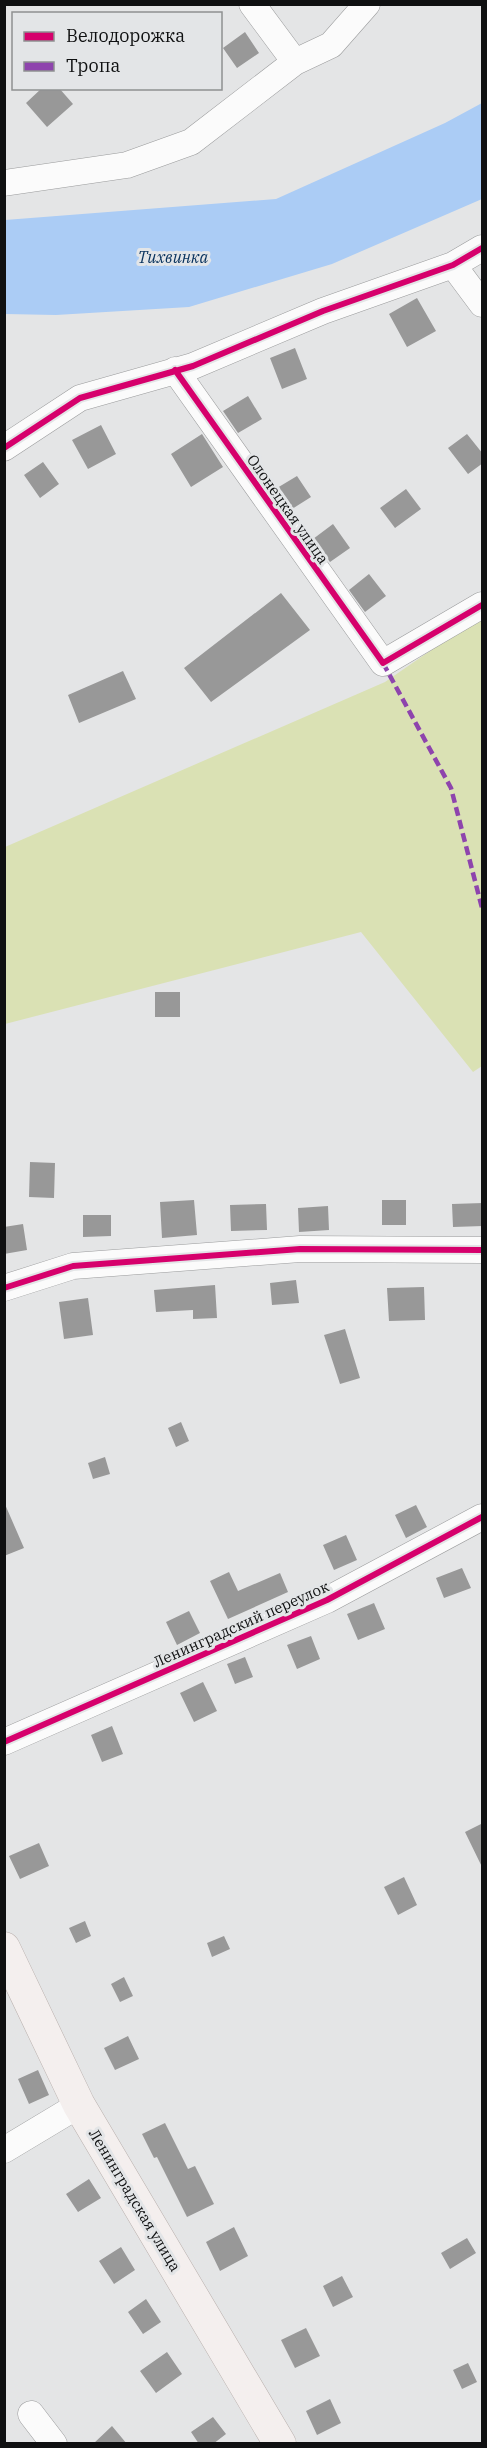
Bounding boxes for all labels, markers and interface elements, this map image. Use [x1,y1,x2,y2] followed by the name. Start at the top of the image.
[12,12,222,90] legend
[66,24,185,47] text: Велодорожка
[66,54,121,77] text: Тропа
[138,247,208,267] water label: Тихвинка
[243,451,333,567] street label: Олонецкая улица
[150,1576,332,1671] street label: Ленинградский переулок
[85,2125,185,2275] street label: Ленинградская улица

